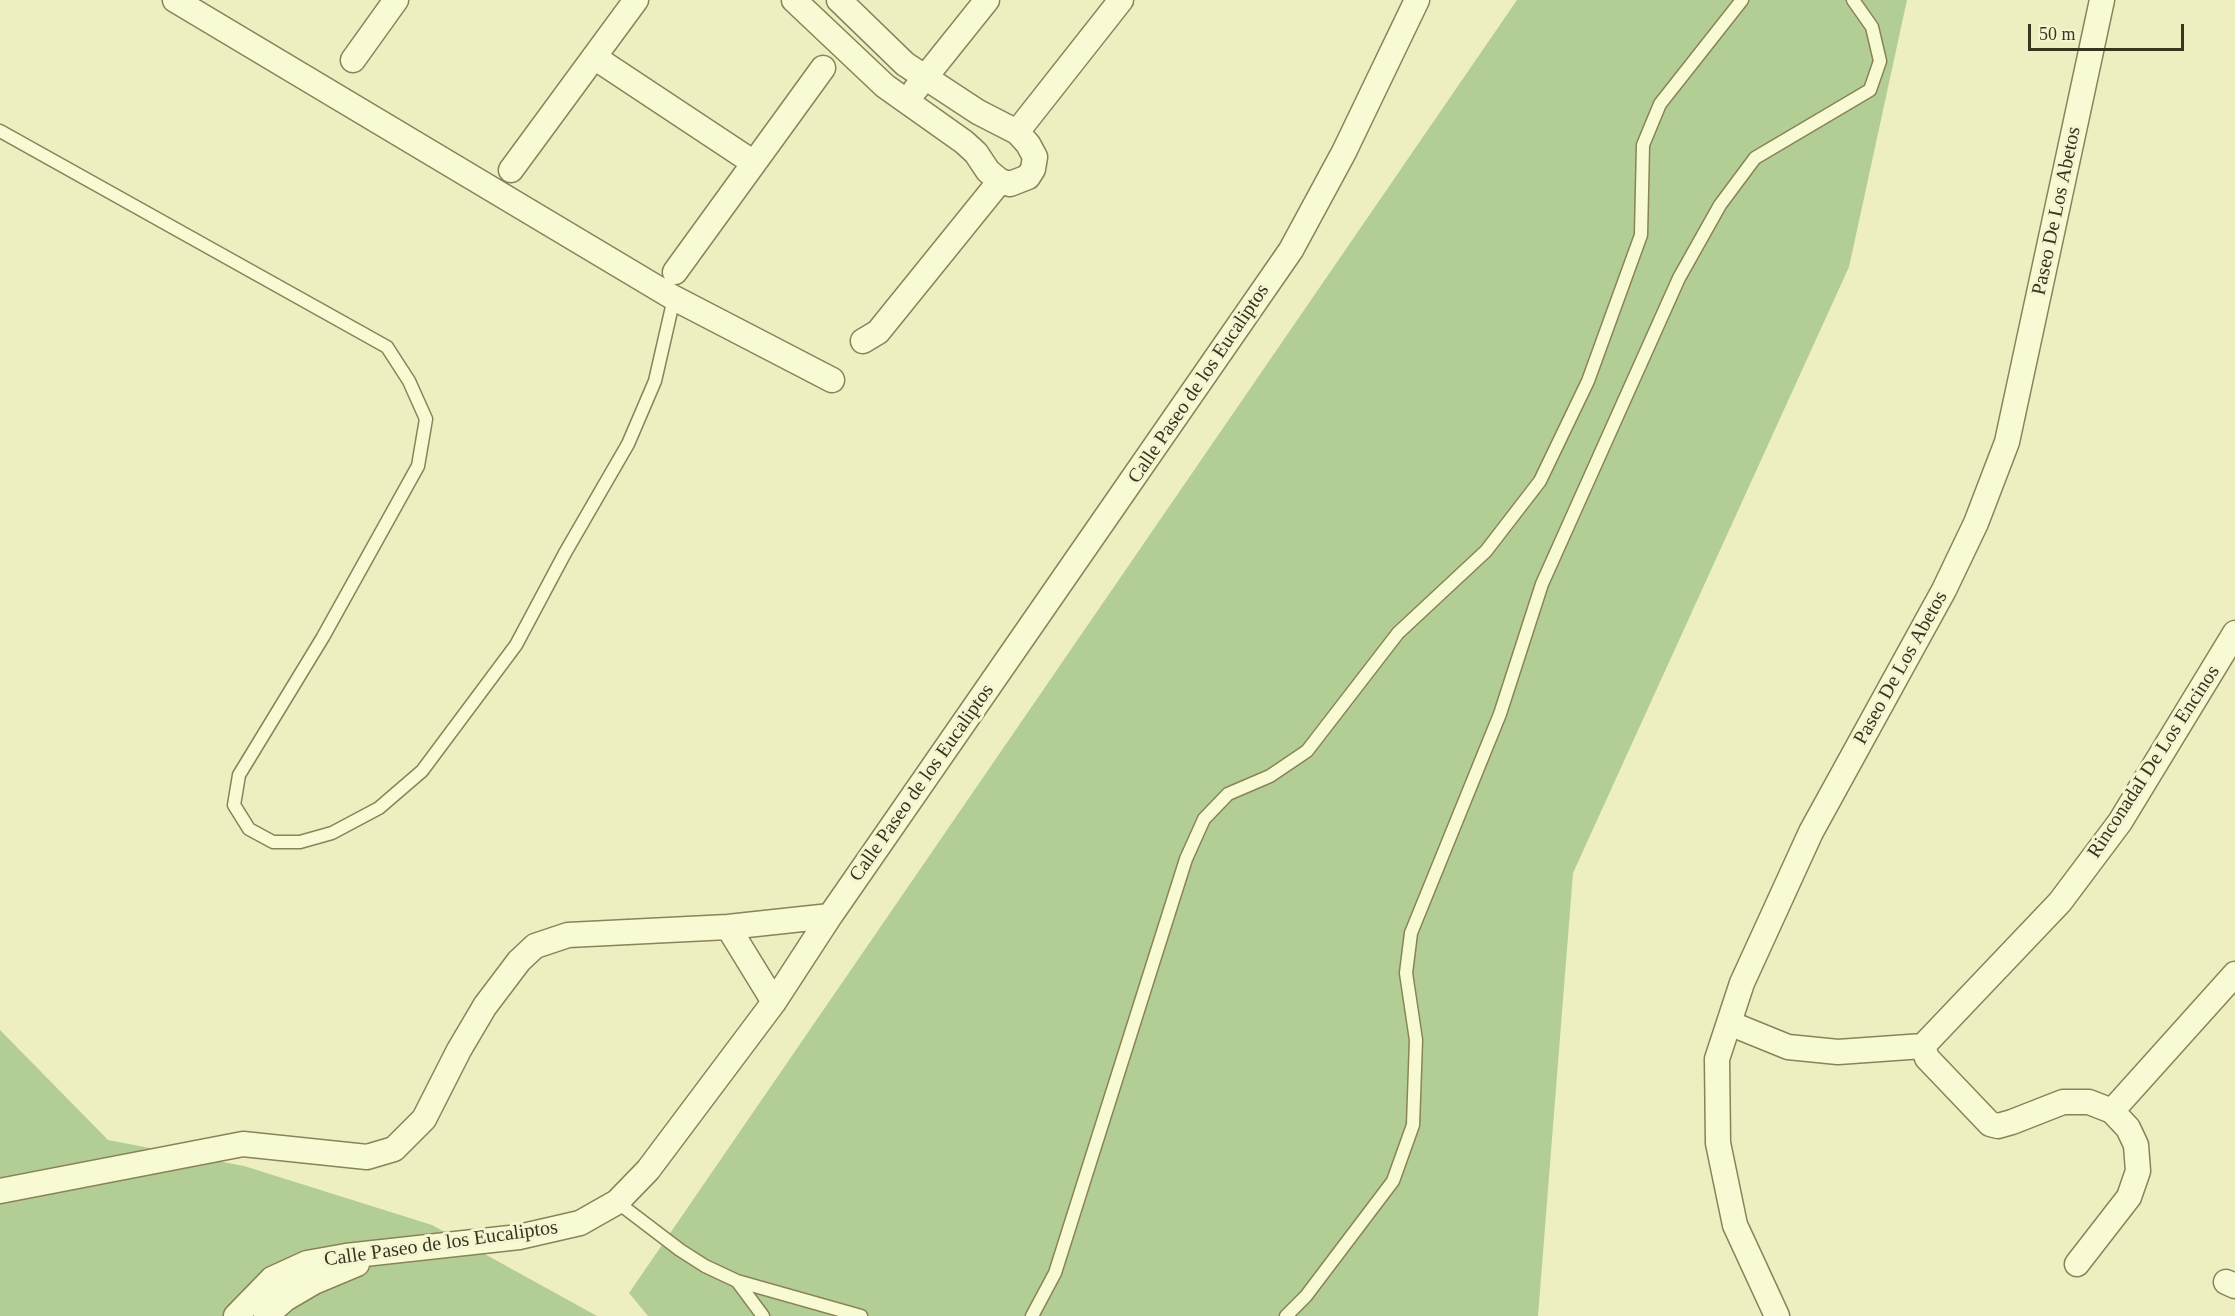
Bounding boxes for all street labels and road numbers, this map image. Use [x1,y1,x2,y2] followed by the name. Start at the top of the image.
[2027,125,2087,297] street label: Paseo De Los Abetos
[1123,280,1275,488] street label: Calle Paseo de los Eucaliptos
[1849,587,1953,749] street label: Paseo De Los Abetos
[2083,661,2225,863] street label: RinconadaI De Los Encinos
[845,680,999,886] street label: Calle Paseo de los Eucaliptos
[323,1216,559,1272] street label: Calle Paseo de los Eucaliptos

